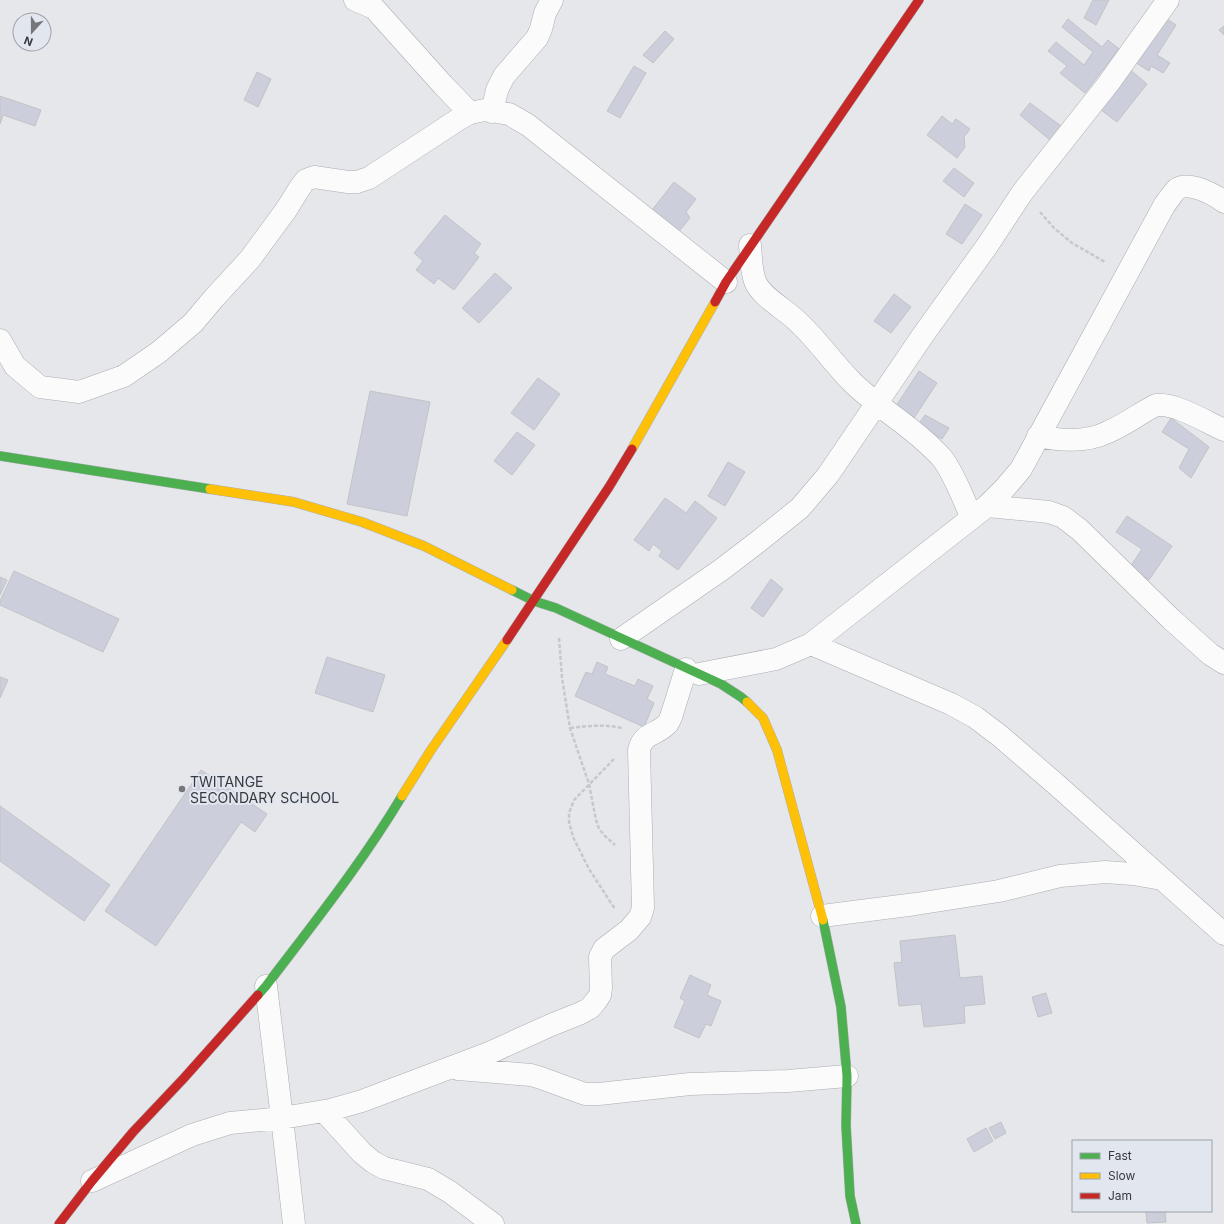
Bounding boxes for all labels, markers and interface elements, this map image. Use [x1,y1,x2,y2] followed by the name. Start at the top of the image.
[12,12,52,52] north arrow
[22,33,35,49] text: N
[190,773,339,806] place label: TWITANGE SECONDARY SCHOOL
[177,784,187,794] marker: TWITANGE SECONDARY SCHOOL
[1072,1140,1212,1212] legend
[1108,1148,1132,1163] text: Fast
[1108,1168,1136,1183] text: Slow
[1108,1188,1132,1203] text: Jam

